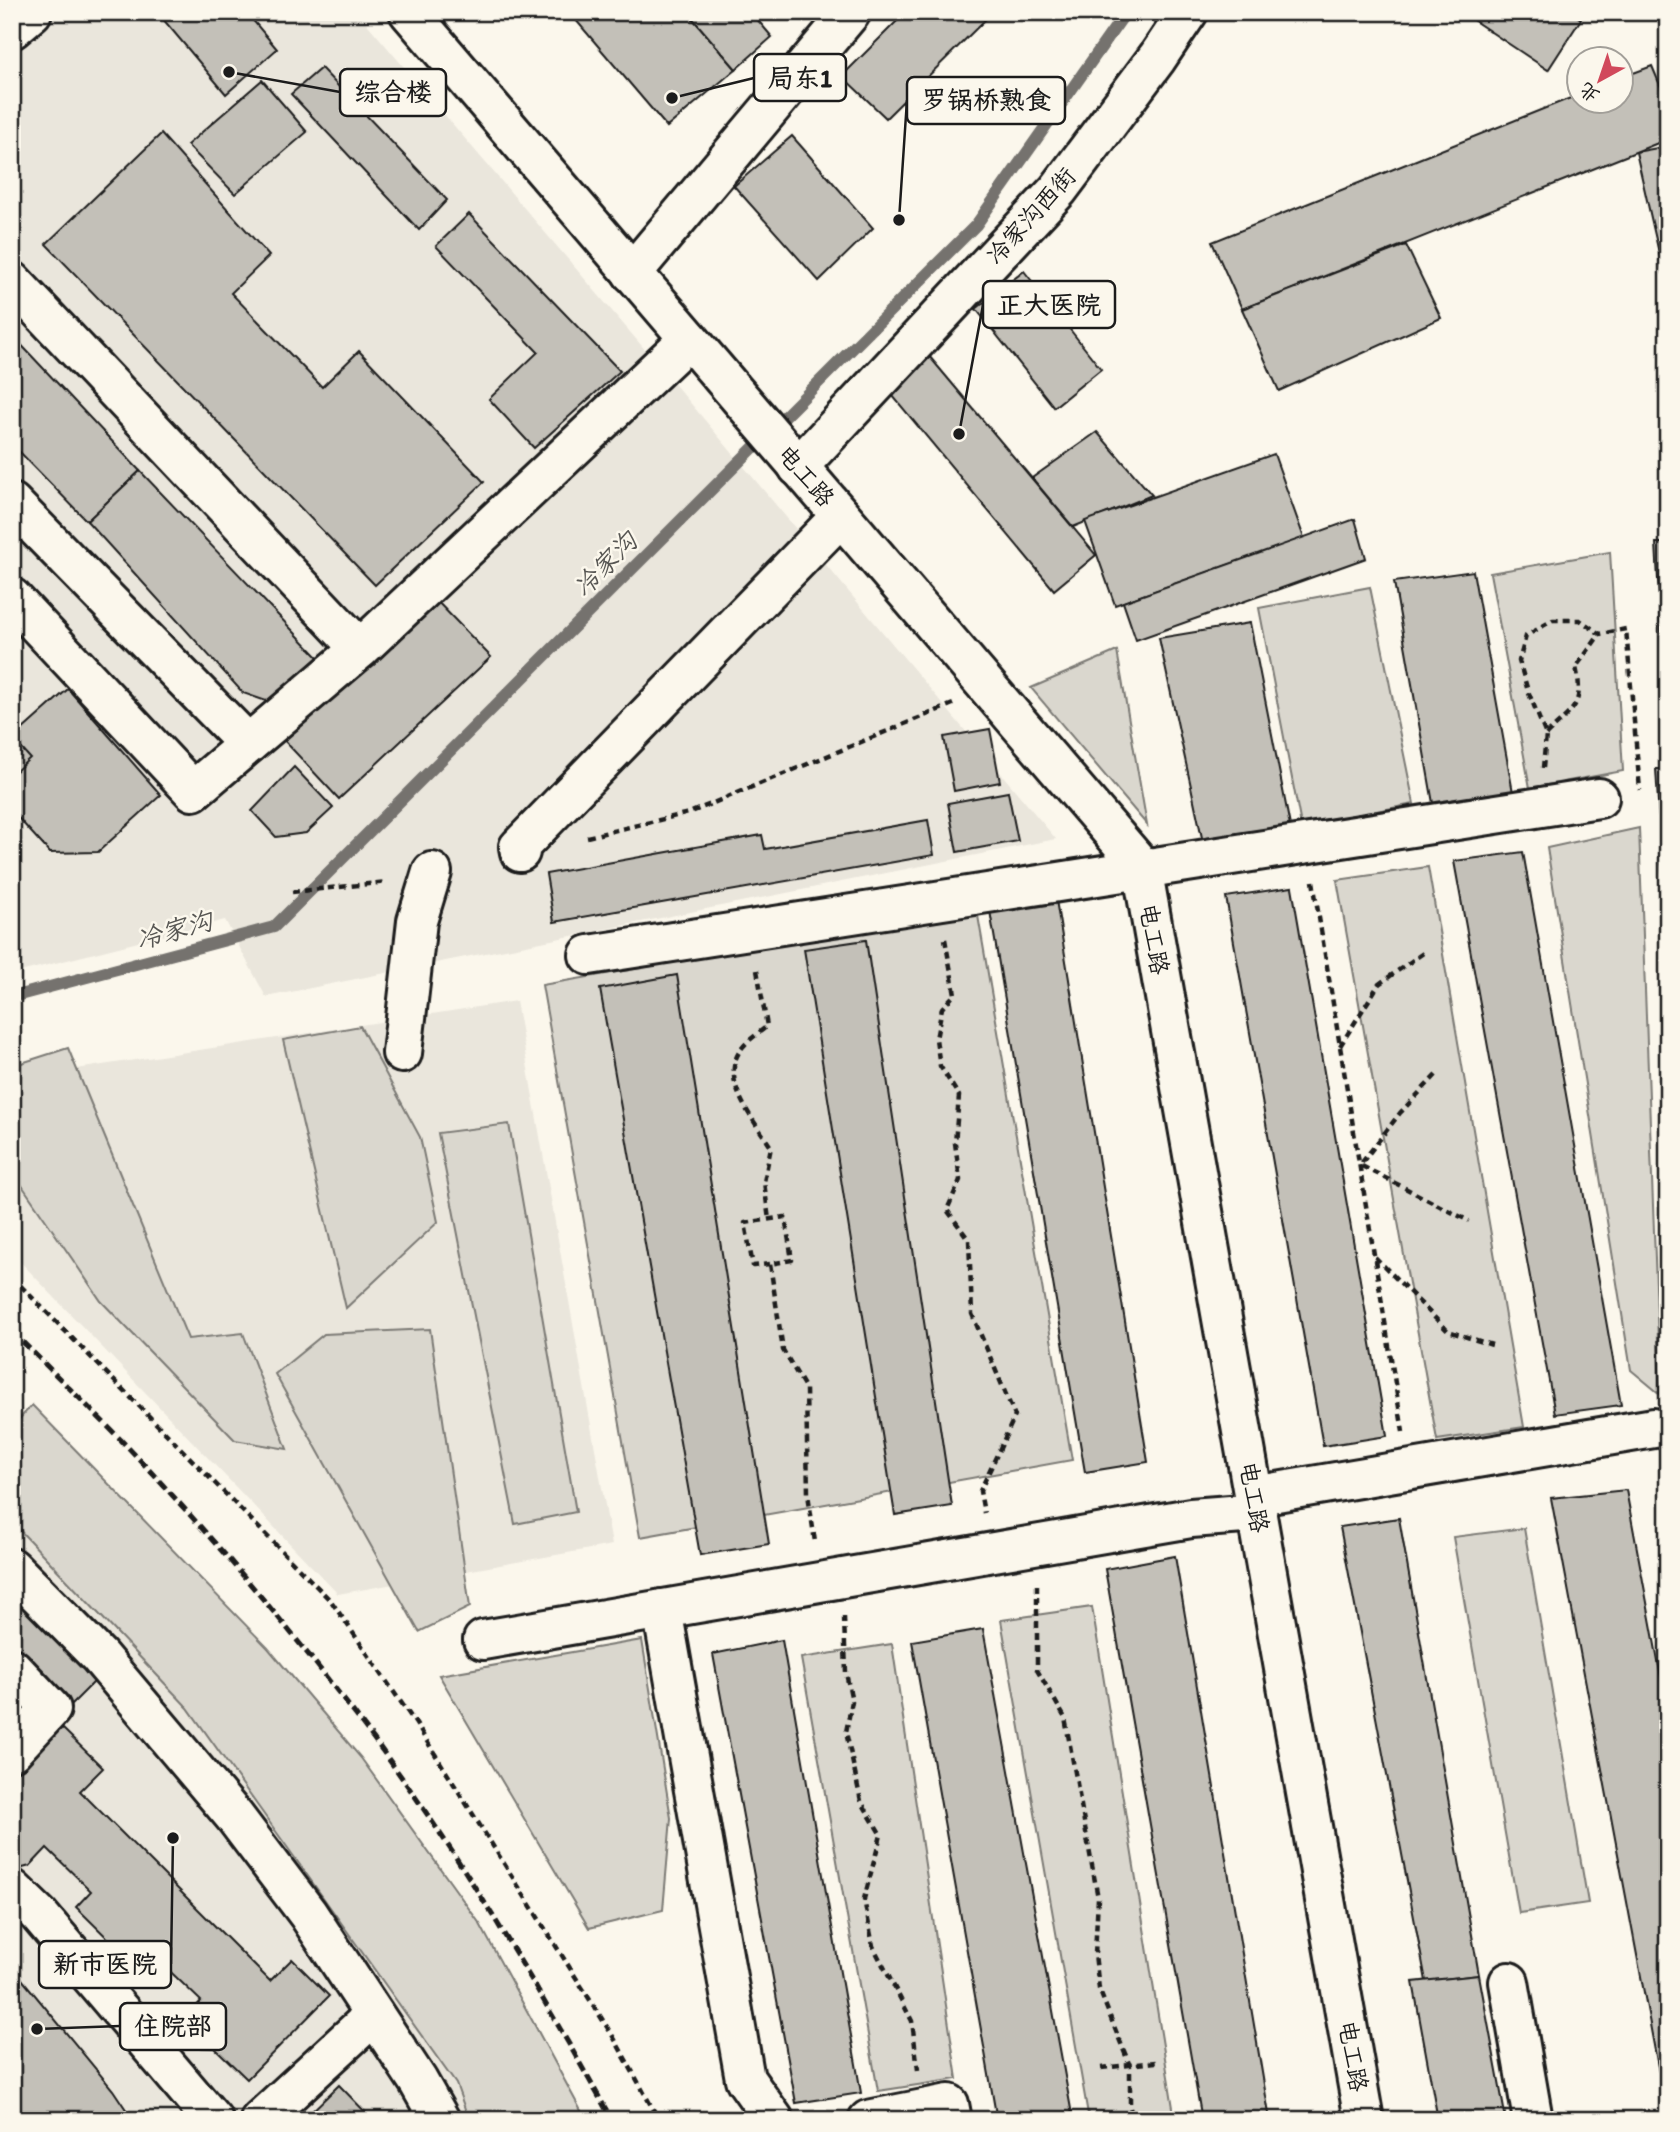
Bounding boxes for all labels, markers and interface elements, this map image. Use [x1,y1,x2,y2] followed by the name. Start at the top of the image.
[1564,46,1634,116] north arrow
[754,54,846,101] callout: 局东1
[768,62,832,94] text: 局东1
[340,69,446,116] callout: 综合楼
[354,76,432,108] text: 综合楼
[907,77,1065,124] callout: 罗锅桥熟食
[1575,78,1604,108] text: 北
[921,84,1051,116] text: 罗锅桥熟食
[980,161,1082,270] street label: 冷家沟西街
[983,281,1115,328] callout: 正大医院
[997,289,1101,321] text: 正大医院
[772,439,841,512] street label: 电工路
[566,524,645,603] water label: 冷家沟
[1134,901,1175,977] street label: 电工路
[132,904,218,956] water label: 冷家沟
[1234,1459,1275,1535] street label: 电工路
[39,1941,171,1988] callout: 新市医院
[53,1948,157,1980] text: 新市医院
[120,2003,226,2050] callout: 住院部
[134,2010,212,2042] text: 住院部
[1333,2018,1374,2094] street label: 电工路

